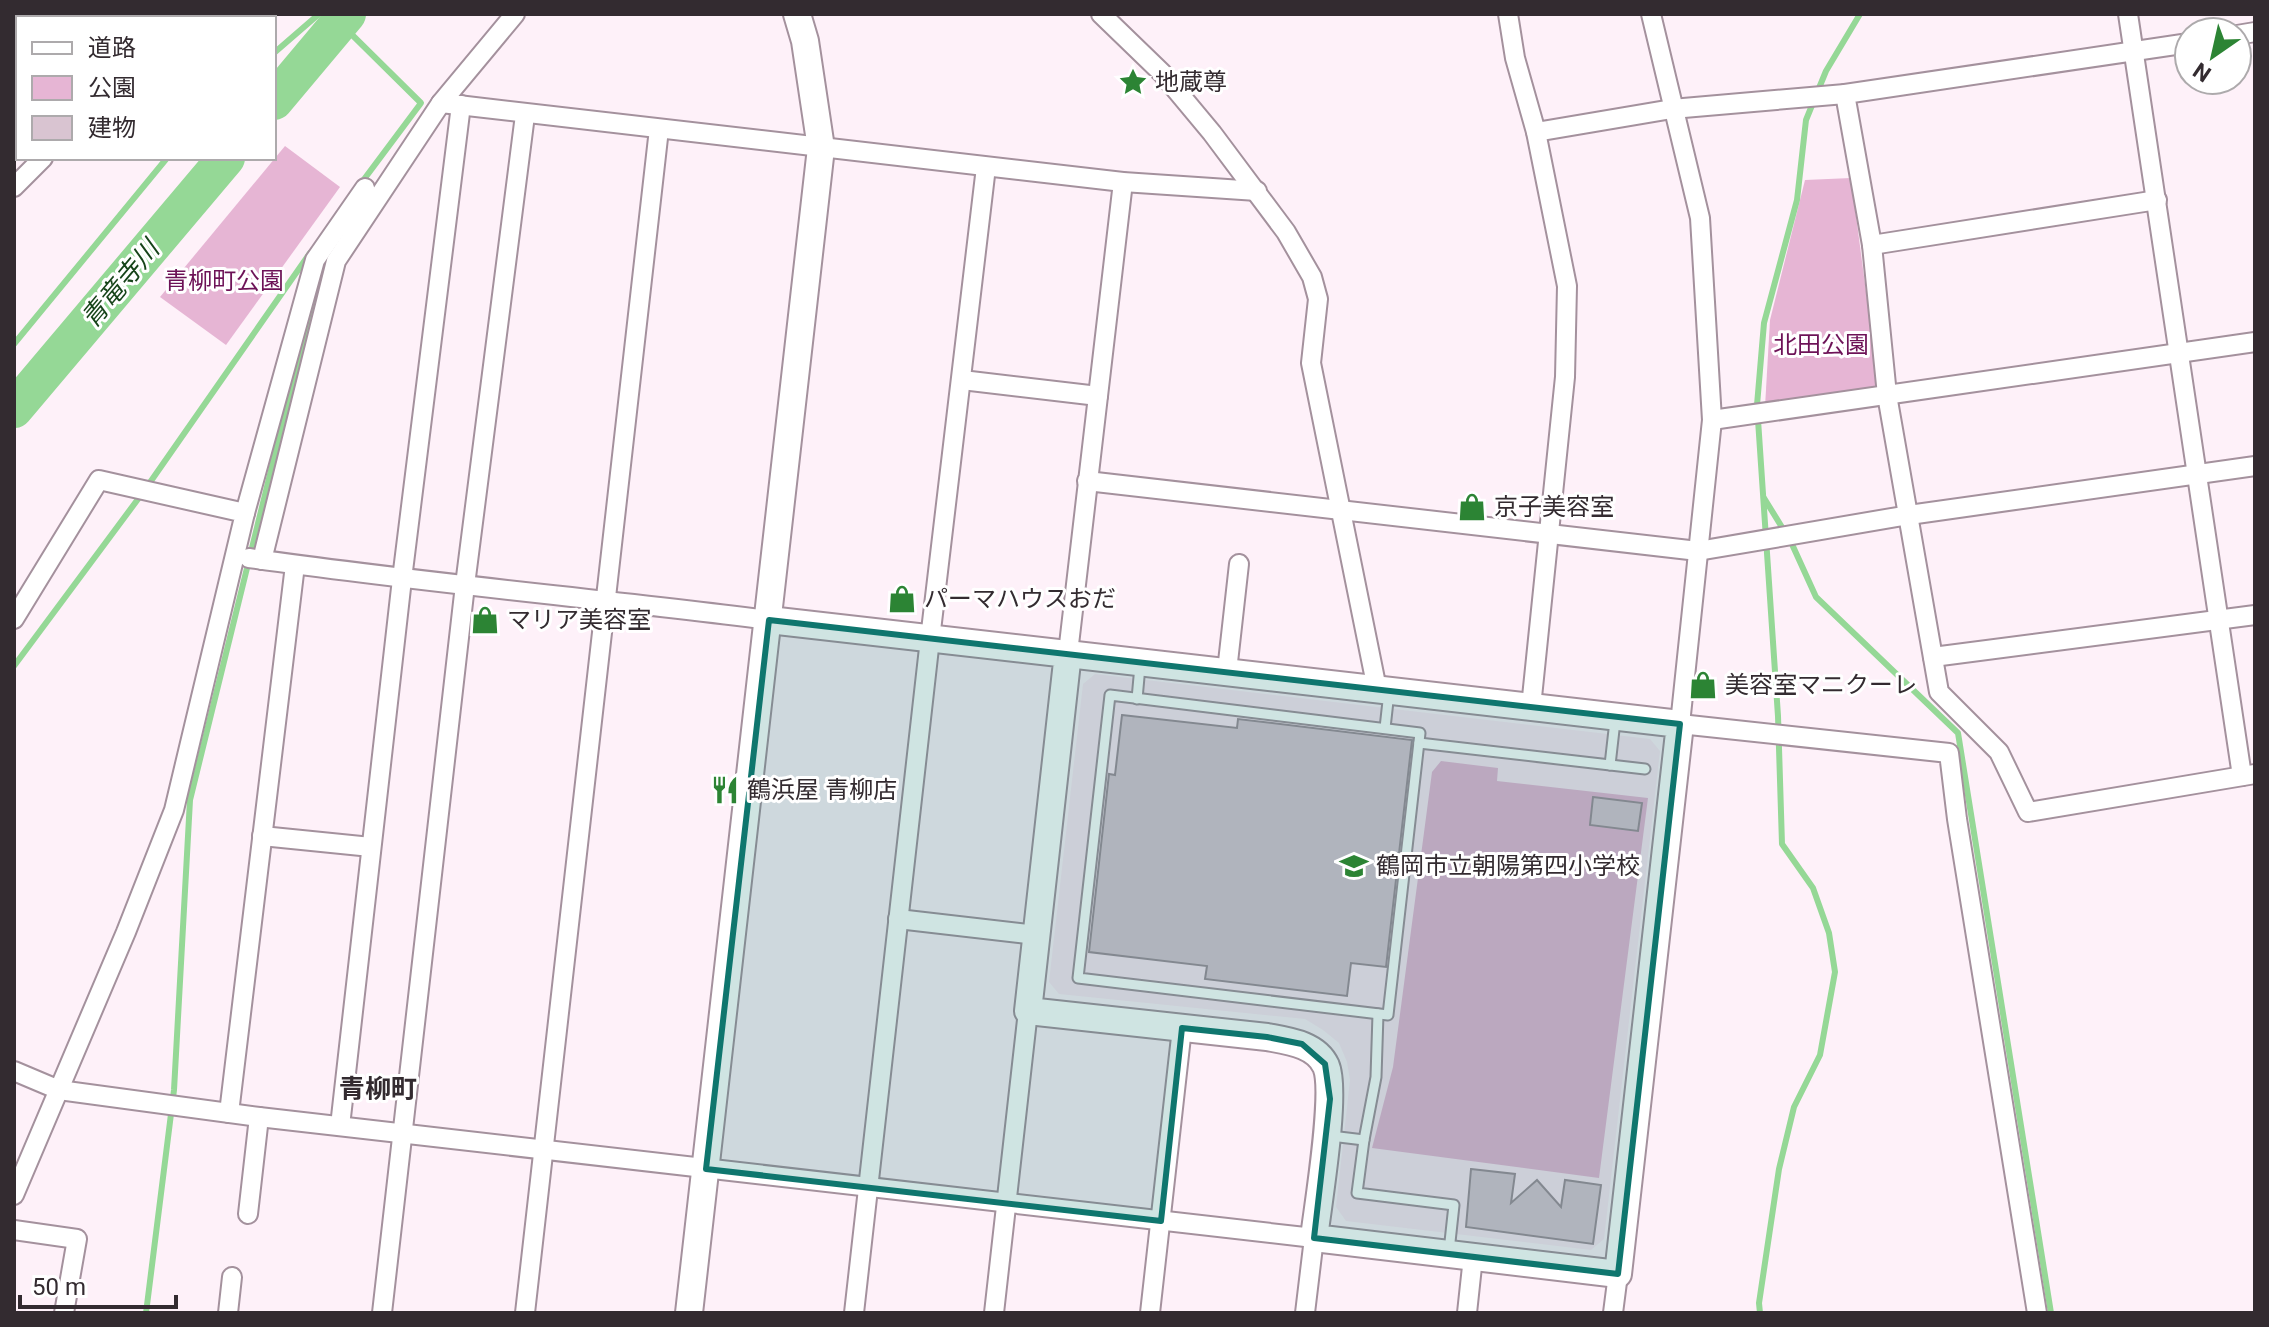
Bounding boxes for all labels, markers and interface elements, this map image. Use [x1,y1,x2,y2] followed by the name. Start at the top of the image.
[16,16,276,160] legend
[2173,16,2253,96] north arrow
[88,34,136,62] text: 道路
[2189,57,2216,87] text: N
[1118,67,1148,97] place icon: 地蔵尊
[1155,68,1227,96] place label: 地蔵尊
[88,74,136,102] text: 公園
[88,114,136,142] text: 建物
[75,232,167,333] water label: 青竜寺川
[164,267,284,295] park label: 青柳町公園
[1773,331,1869,359] park label: 北田公園
[1457,492,1487,522] shop icon: 京子美容室
[1494,493,1614,521] place label: 京子美容室
[887,584,917,614] shop icon: パーマハウスおだ
[924,585,1116,613] place label: パーマハウスおだ
[470,605,500,635] shop icon: マリア美容室
[507,606,651,634] place label: マリア美容室
[1688,670,1718,700] shop icon: 美容室マニクーレ
[1725,671,1917,699] place label: 美容室マニクーレ
[710,775,740,805] restaurant icon: 鶴浜屋 青柳店
[747,776,897,804] place label: 鶴浜屋 青柳店
[1339,851,1369,881] school or university icon: 鶴岡市立朝陽第四小学校
[1376,852,1640,880] place label: 鶴岡市立朝陽第四小学校
[339,1074,417,1104] district label: 青柳町
[20,1259,176,1309] scale bar
[32,1273,86,1301] text: 50 m

